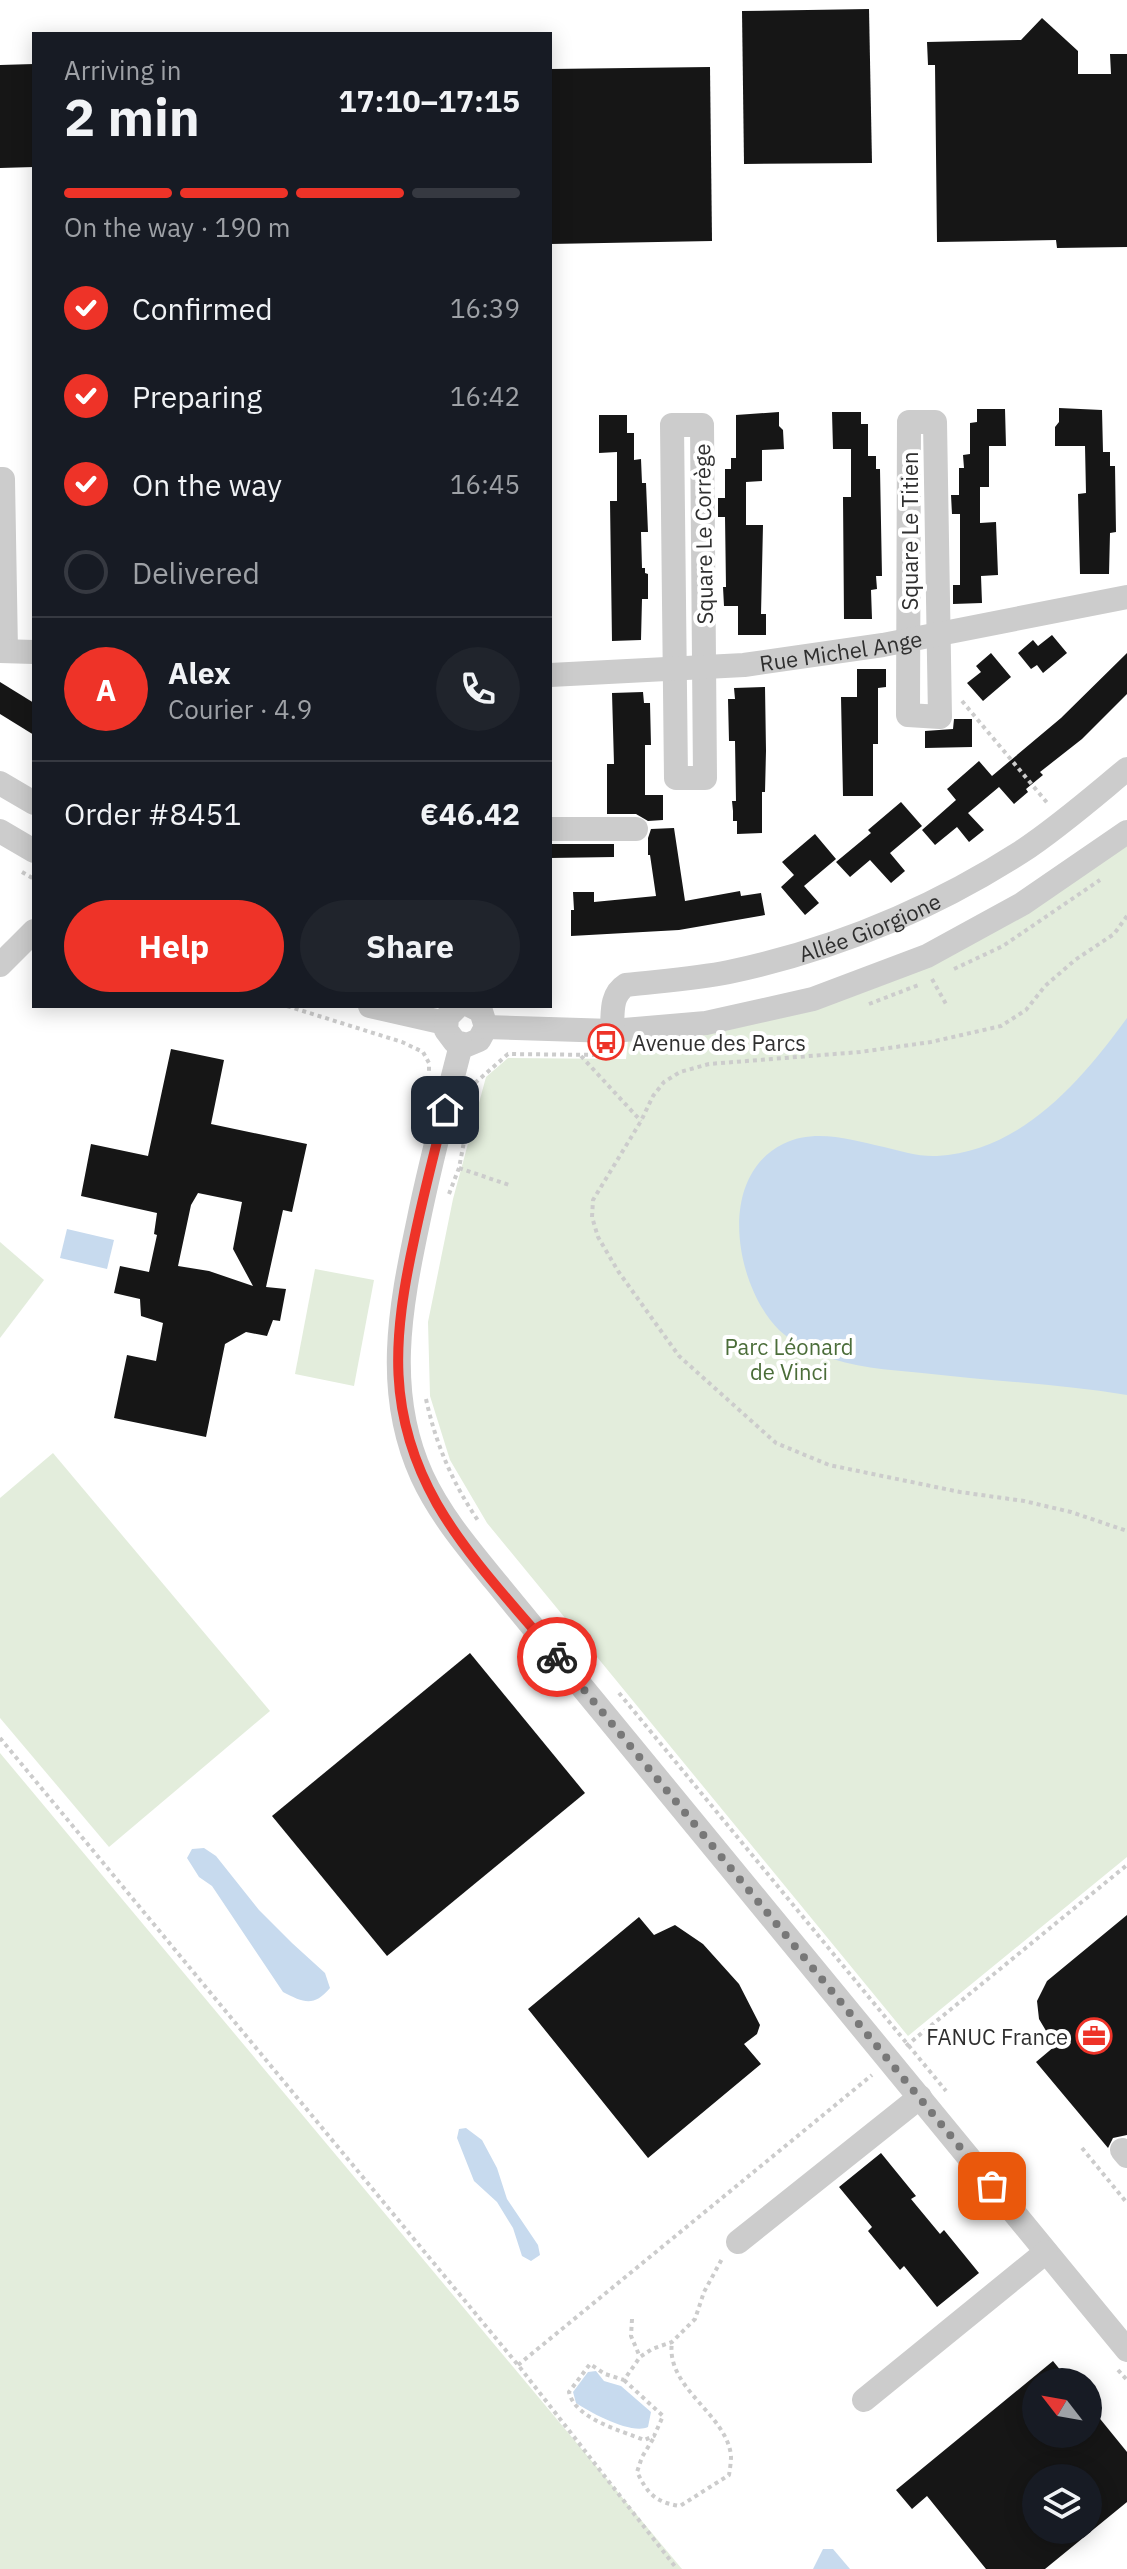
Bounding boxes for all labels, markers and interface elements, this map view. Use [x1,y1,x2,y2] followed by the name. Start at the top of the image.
[64,53,181,87] text: Arriving in
[339,81,520,120] text: 17:10–17:15
[64,83,200,150] text: 2 min
[64,210,290,244] text: On the way · 190 m
[64,286,108,330] icon: check
[132,289,273,328] text: Confirmed
[450,291,520,325] text: 16:39
[64,374,108,418] icon: check
[132,377,262,416] text: Preparing
[450,379,520,413] text: 16:42
[687,443,719,625] street label: Square Le Corrège
[895,452,924,610] street label: Square Le Titien
[64,462,108,506] icon: check
[132,465,282,504] text: On the way
[450,467,520,501] text: 16:45
[132,553,260,592] text: Delivered
[757,623,925,677] street label: Rue Michel Ange
[436,647,520,731] button: phone
[168,653,231,692] text: Alex
[96,670,116,709] text: A
[168,692,312,726] text: Courier · 4.9
[64,794,241,833] text: Order #8451
[420,794,520,833] text: €46.42
[795,886,945,968] street label: Allée Giorgione
[64,900,284,992] button: Help
[300,900,520,992] button: Share
[587,1023,625,1061] bus stop icon: Avenue des Parcs
[632,1028,806,1057] place label: Avenue des Parcs
[411,1076,479,1144] pin
[423,1088,467,1132] icon: home
[724,1332,854,1386] park label: Parc Léonard de Vinci
[517,1617,597,1697] courier
[535,1635,579,1679] icon: bike
[1075,2017,1113,2055] office icon: FANUC France
[926,2022,1068,2051] place label: FANUC France
[958,2152,1026,2220] pin
[970,2164,1014,2208] icon: bag
[1022,2368,1102,2448] north arrow
[1022,2368,1102,2544] map controls
[1022,2464,1102,2544] button: layers

